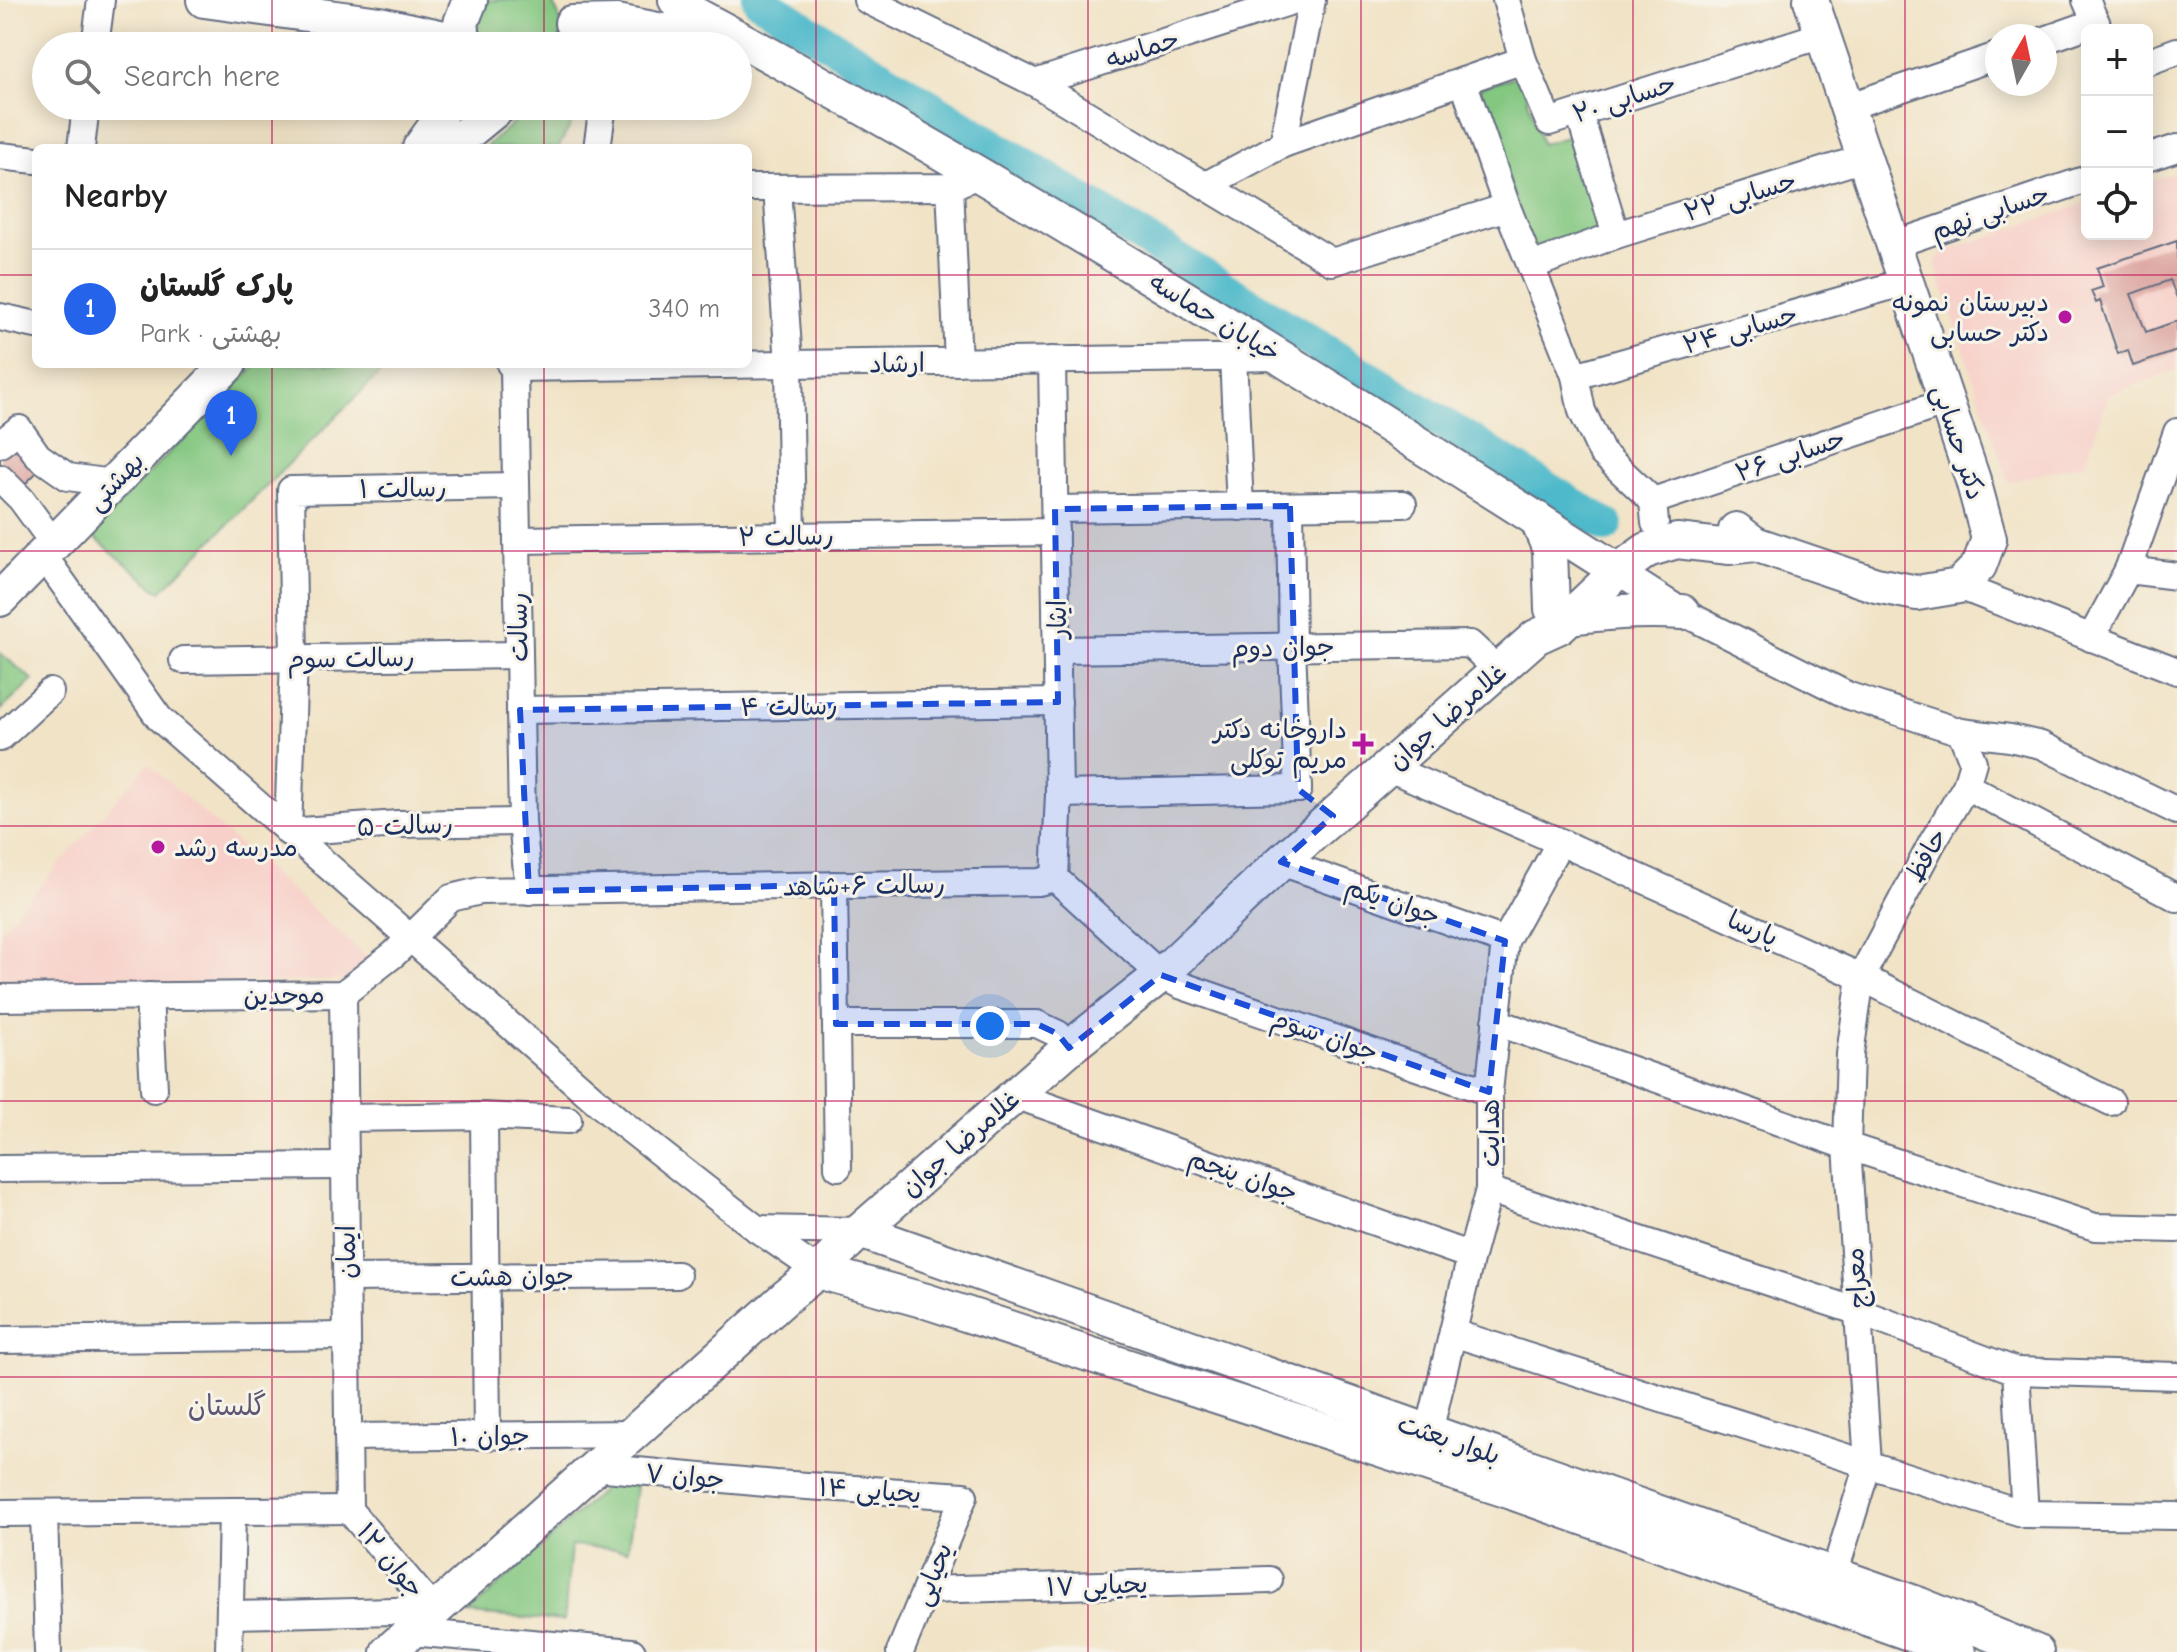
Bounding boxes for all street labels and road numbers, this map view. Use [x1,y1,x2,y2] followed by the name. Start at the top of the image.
[1102,24,1182,76] street label: حماسه
[1569,68,1680,131] street label: حسابی ۲۰
[1680,166,1800,229] street label: حسابی ۲۲
[1927,179,2055,251] street label: حسابی نهم
[1144,267,1285,369] street label: خیابان حماسه
[1679,299,1801,362] street label: حسابی ۲۴
[869,349,925,379] street label: ارشاد
[1924,381,1991,504] street label: دکتر حسابی
[1731,423,1850,490] street label: حسابی ۲۶
[81,446,151,518] street label: بهشتی
[359,473,447,505] street label: رسالت ۱
[738,521,834,553] street label: رسالت ۲
[503,592,535,662] street label: رسالت
[1043,599,1073,641] street label: ایثار
[1231,632,1335,668] street label: جوان دوم
[287,643,415,679] street label: رسالت سوم
[1382,657,1513,776] street label: غلامرضا جوان
[740,691,838,723] street label: رسالت ۴
[356,809,454,843] street label: رسالت ۵
[1900,823,1954,888] street label: حافظ
[782,870,946,902] street label: رسالت ۶+شاهد
[1340,872,1444,936] street label: جوان یکم
[1722,905,1782,954] street label: پارسا
[243,980,325,1012] street label: موحدین
[1266,1004,1382,1072] street label: جوان سوم
[895,1084,1026,1203] street label: غلامرضا جوان
[1476,1099,1506,1167] street label: هدایت
[1183,1143,1301,1212] street label: جوان پنجم
[332,1225,362,1279] street label: ایمان
[1840,1246,1876,1309] street label: معراج
[450,1261,574,1293] street label: جوان هشت
[1394,1408,1504,1471] street label: بلوار بعثت
[450,1421,530,1453] street label: جوان ۱۰
[644,1459,726,1495] street label: جوان ۷
[818,1472,922,1511] street label: یحیایی ۱۴
[350,1517,430,1604] street label: جوان ۱۲
[907,1539,960,1611] street label: یحیایی
[1046,1569,1148,1604] street label: یحیایی ۱۷

